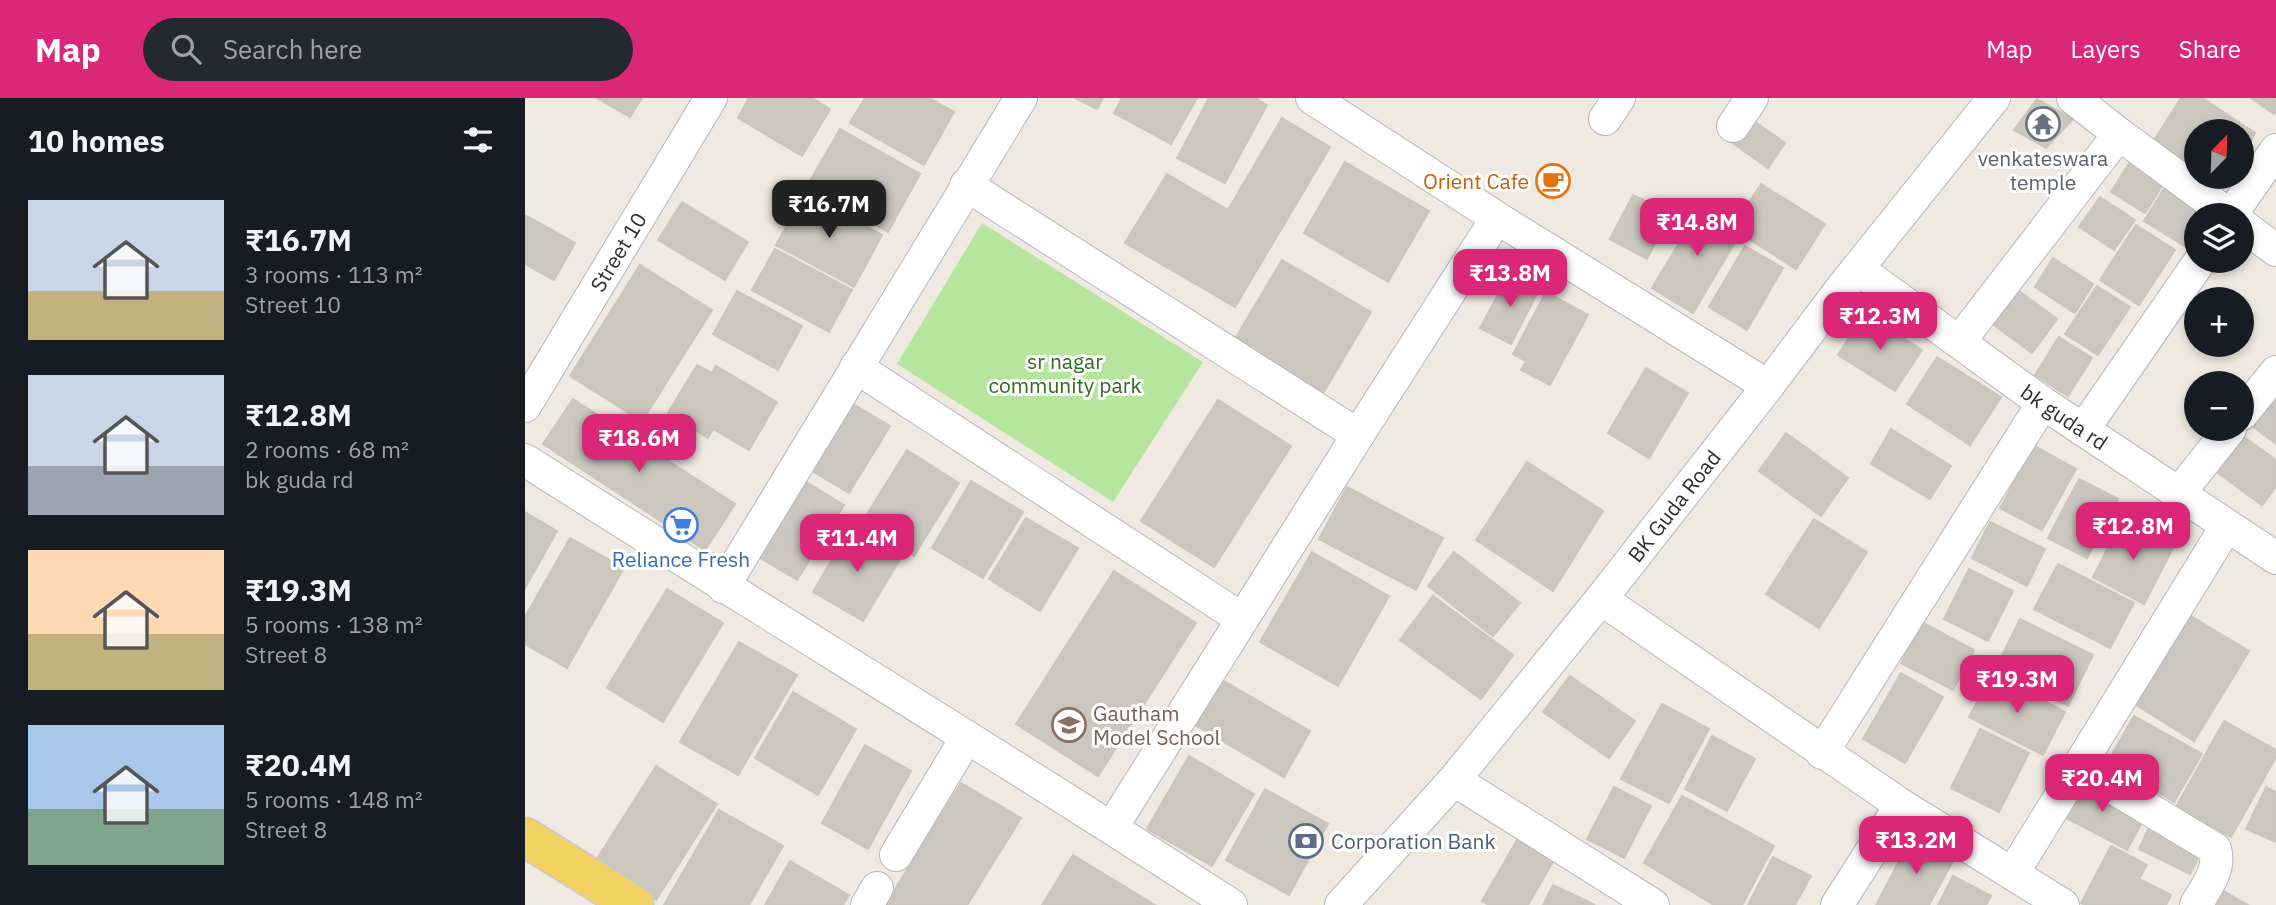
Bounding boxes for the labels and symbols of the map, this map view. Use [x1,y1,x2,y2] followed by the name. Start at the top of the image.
[2024,105,2062,143] temple icon: venkateswara temple
[2184,119,2254,189] north arrow
[1978,144,2108,196] place label: venkateswara temple
[1534,162,1572,200] cafe icon: Orient Cafe
[1423,167,1529,195] place label: Orient Cafe
[772,180,886,240] pin: ₹16.7M
[1640,198,1754,258] pin: ₹14.8M
[583,207,653,297] street label: Street 10
[1453,250,1567,309] pin: ₹13.8M
[1823,292,1937,352] pin: ₹12.3M
[989,347,1141,399] park label: sr nagar community park
[2015,378,2113,456] street label: bk guda rd
[582,414,696,474] pin: ₹18.6M
[1621,444,1727,568] street label: BK Guda Road
[2076,503,2190,562] pin: ₹12.8M
[662,506,700,544] supermarket icon: Reliance Fresh
[800,514,914,574] pin: ₹11.4M
[612,545,750,573] place label: Reliance Fresh
[1960,656,2074,715] pin: ₹19.3M
[1093,699,1220,751] place label: Gautham Model School
[1050,706,1088,744] school or university icon: Gautham Model School
[2045,754,2159,814] pin: ₹20.4M
[1859,816,1973,876] pin: ₹13.2M
[1287,822,1325,860] bank icon: Corporation Bank
[1331,827,1495,855] place label: Corporation Bank

